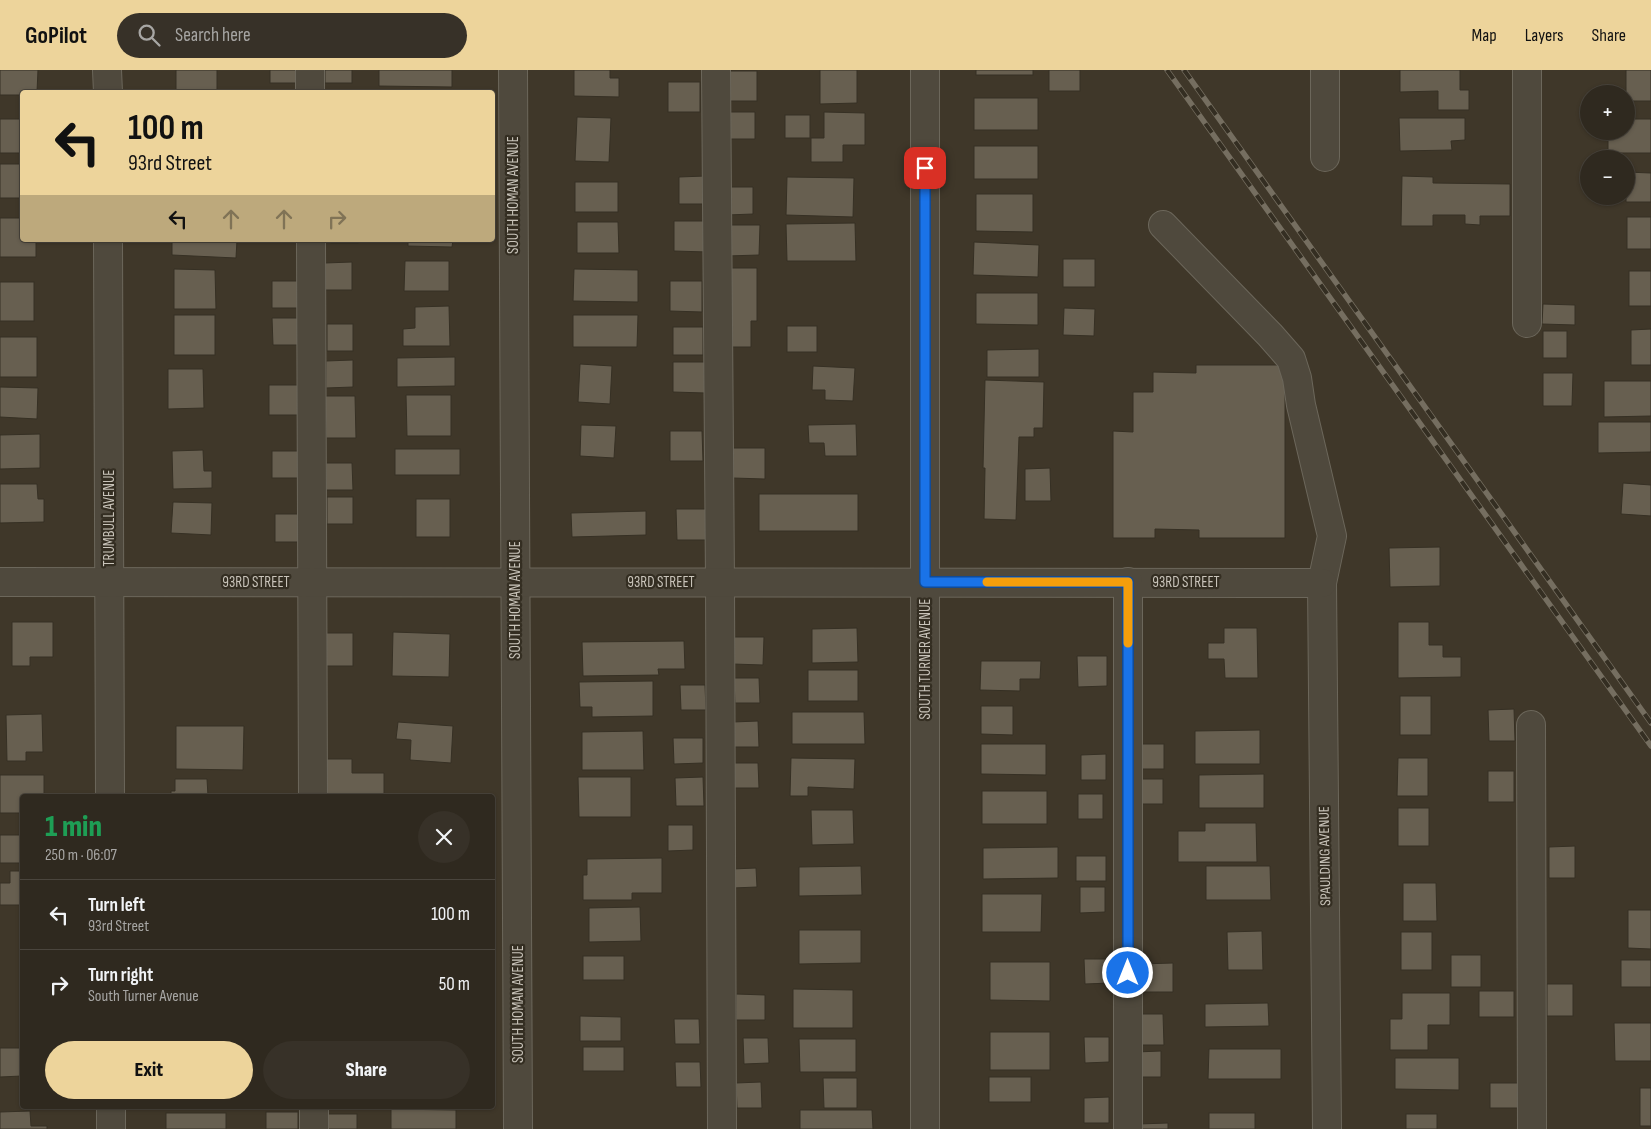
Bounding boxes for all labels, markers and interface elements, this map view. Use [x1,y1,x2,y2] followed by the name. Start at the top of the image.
[117,13,467,58] search box
[25,21,87,50] text: GoPilot
[135,21,163,49] icon: search
[175,24,251,47] text: Search here
[1472,25,1497,46] text: Map
[1525,25,1564,46] text: Layers
[1592,25,1626,46] text: Share
[1580,85,1635,205] map controls
[1580,85,1635,140] button: +
[128,107,204,150] text: 100 m
[45,110,110,175] icon: left
[504,136,523,254] street label: SOUTH HOMAN AVENUE
[904,147,946,189] pin
[128,150,212,177] text: 93rd Street
[1580,150,1635,205] button: −
[911,154,939,182] icon: arrive
[164,205,192,233] icon: left
[217,205,245,233] icon: ahead
[270,205,298,233] icon: ahead
[323,205,351,233] icon: right
[100,470,119,567] street label: TRUMBULL AVENUE
[506,541,525,659] street label: SOUTH HOMAN AVENUE
[222,573,290,592] street label: 93RD STREET
[627,573,695,592] street label: 93RD STREET
[1152,573,1220,592] street label: 93RD STREET
[916,598,935,720] street label: SOUTH TURNER AVENUE
[1315,806,1335,906] street label: SPAULDING AVENUE
[45,809,102,845] text: 1 min
[418,811,470,863] button: close
[45,846,117,865] text: 250 m · 06:07
[88,894,145,917] text: Turn left
[45,901,73,929] icon: left
[431,903,470,926] text: 100 m
[88,917,149,936] text: 93rd Street
[509,945,528,1063] street label: SOUTH HOMAN AVENUE
[1101,946,1153,998] position arrow
[88,964,153,987] text: Turn right
[45,971,73,999] icon: right
[439,973,470,996] text: 50 m
[88,987,199,1006] text: South Turner Avenue
[45,1041,253,1099] button: Exit
[263,1041,470,1099] button: Share

